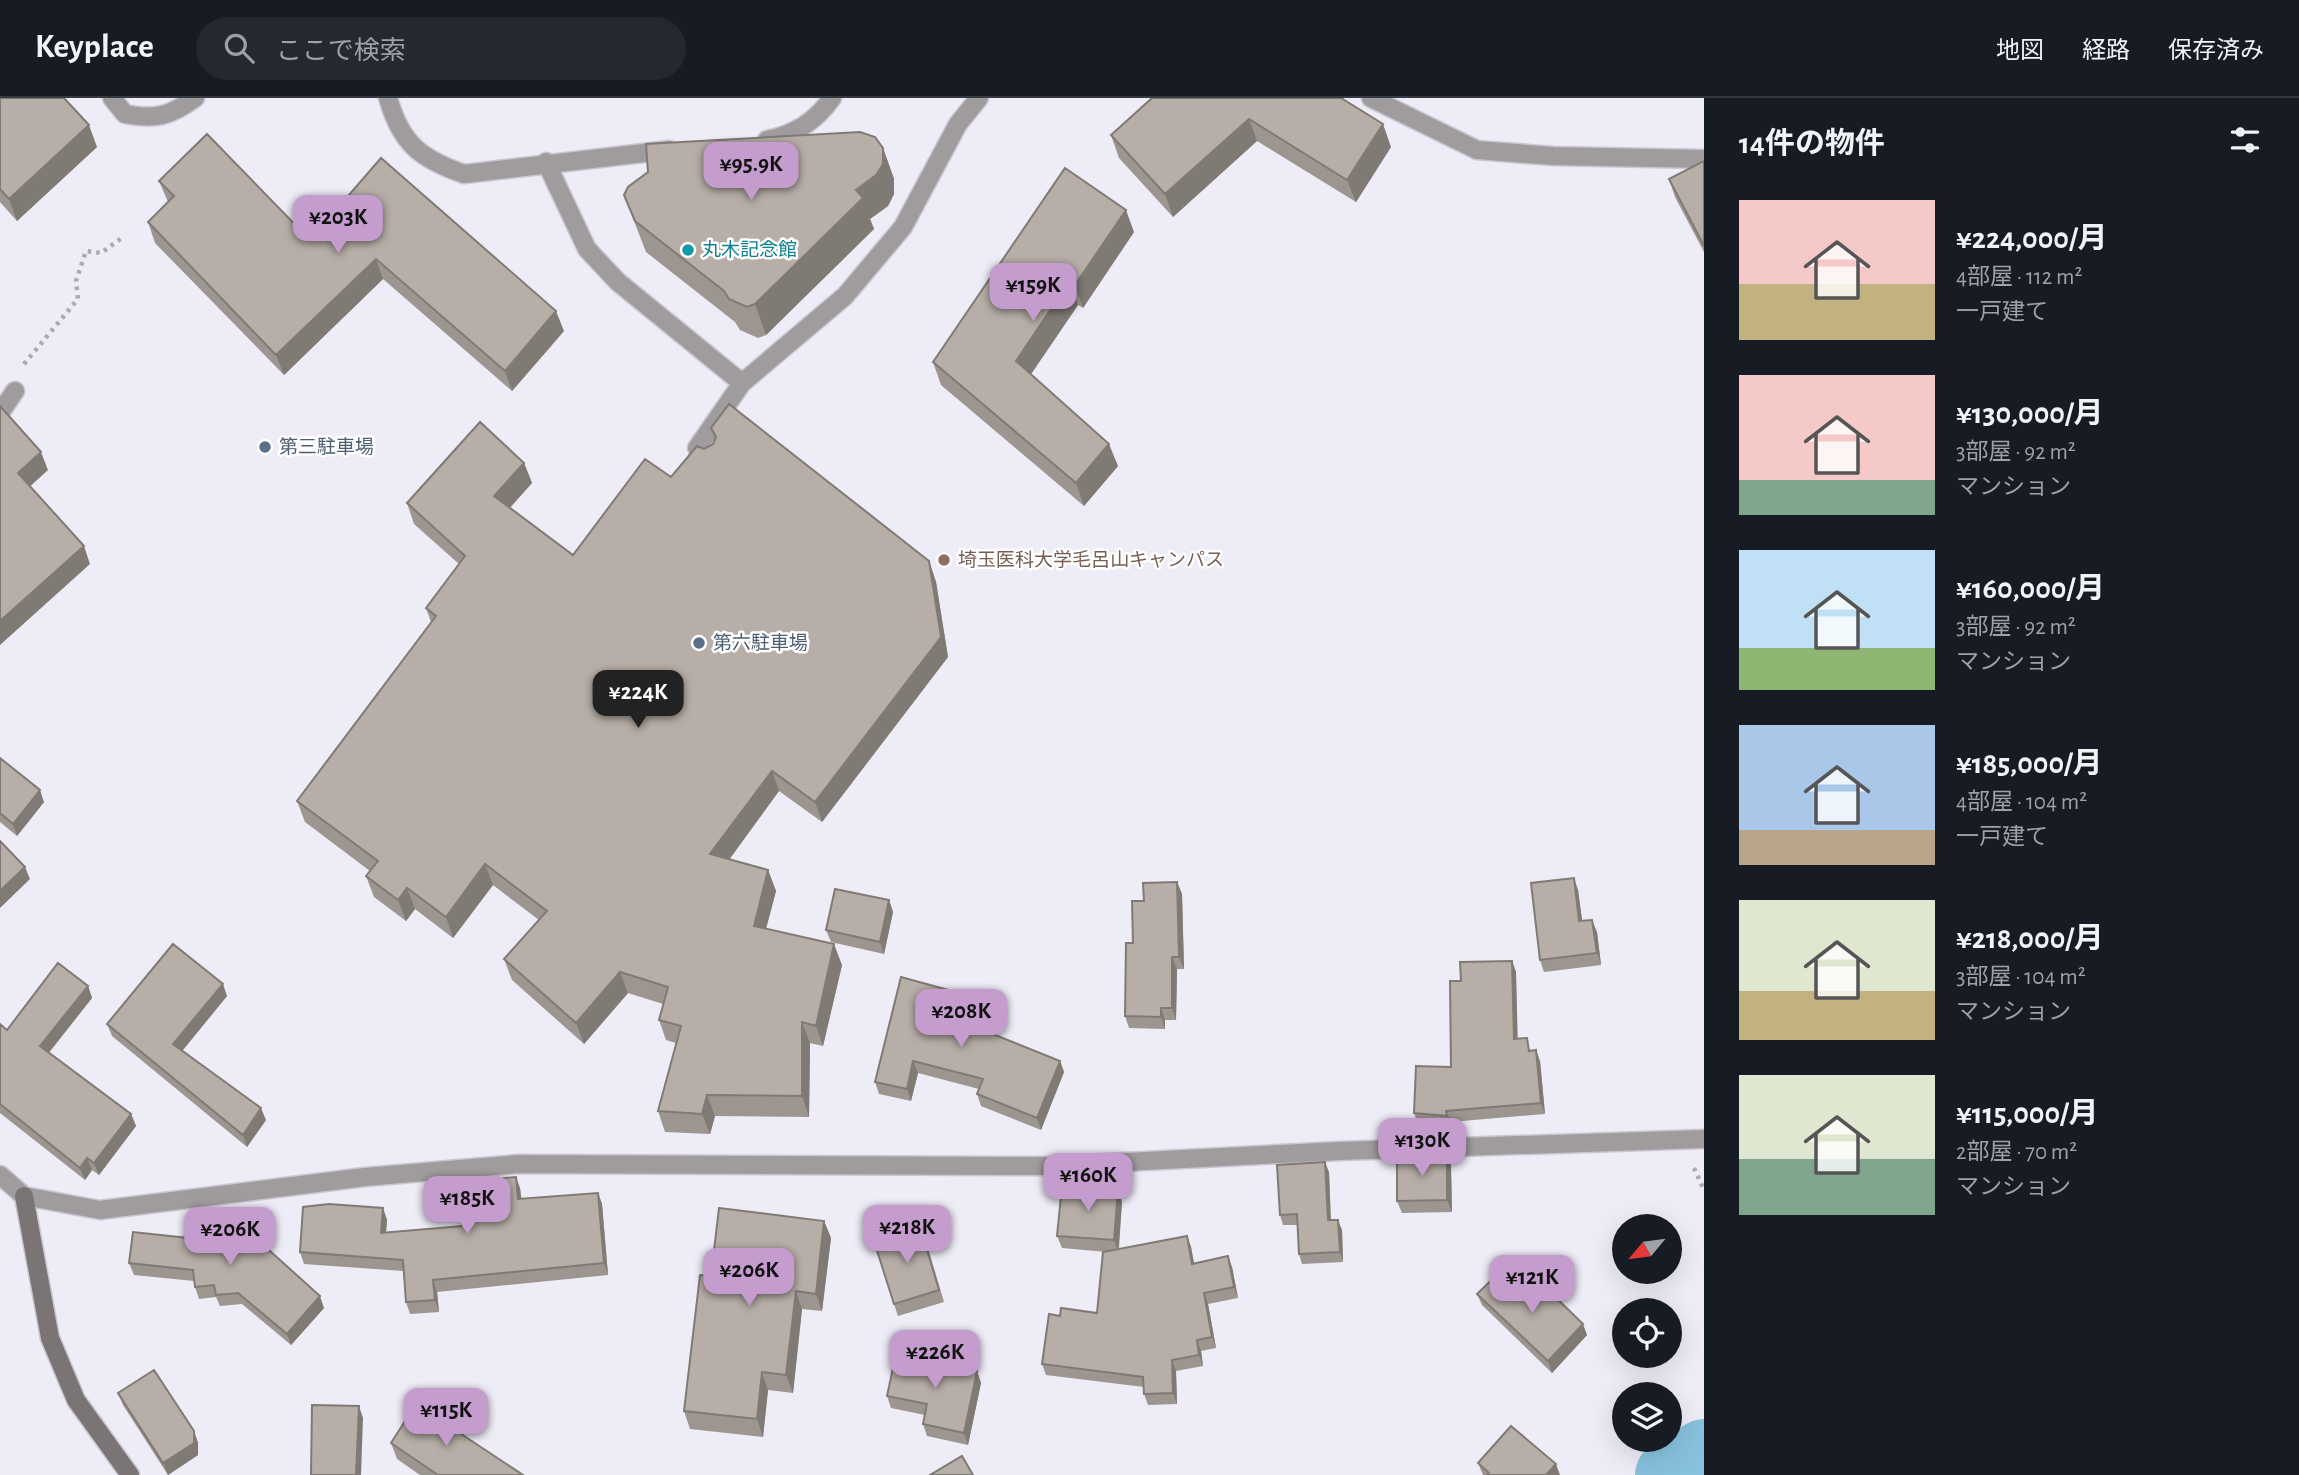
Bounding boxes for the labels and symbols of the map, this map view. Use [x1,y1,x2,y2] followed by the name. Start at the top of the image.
[694,142,808,202] pin: ¥95.9K
[289,195,387,255] pin: ¥203K
[702,239,797,260] place label: 丸木記念館
[680,242,696,258] marker: 丸木記念館
[984,264,1082,323] pin: ¥159K
[279,436,374,457] place label: 第三駐車場
[257,439,273,455] marker: 第三駐車場
[958,549,1224,570] place label: 埼玉医科大学毛呂山キャンパス
[936,552,952,568] marker: 埼玉医科大学毛呂山キャンパス
[713,632,808,653] place label: 第六駐車場
[691,635,707,651] marker: 第六駐車場
[589,670,687,730] pin: ¥224K
[912,990,1010,1049] pin: ¥208K
[1373,1118,1471,1178] pin: ¥130K
[1039,1154,1137,1213] pin: ¥160K
[418,1176,516,1236] pin: ¥185K
[858,1206,956,1265] pin: ¥218K
[181,1208,279,1267] pin: ¥206K
[1612,1214,1682,1284] north arrow
[700,1248,798,1308] pin: ¥206K
[1483,1256,1581,1315] pin: ¥121K
[886,1330,984,1390] pin: ¥226K
[397,1388,495,1448] pin: ¥115K

